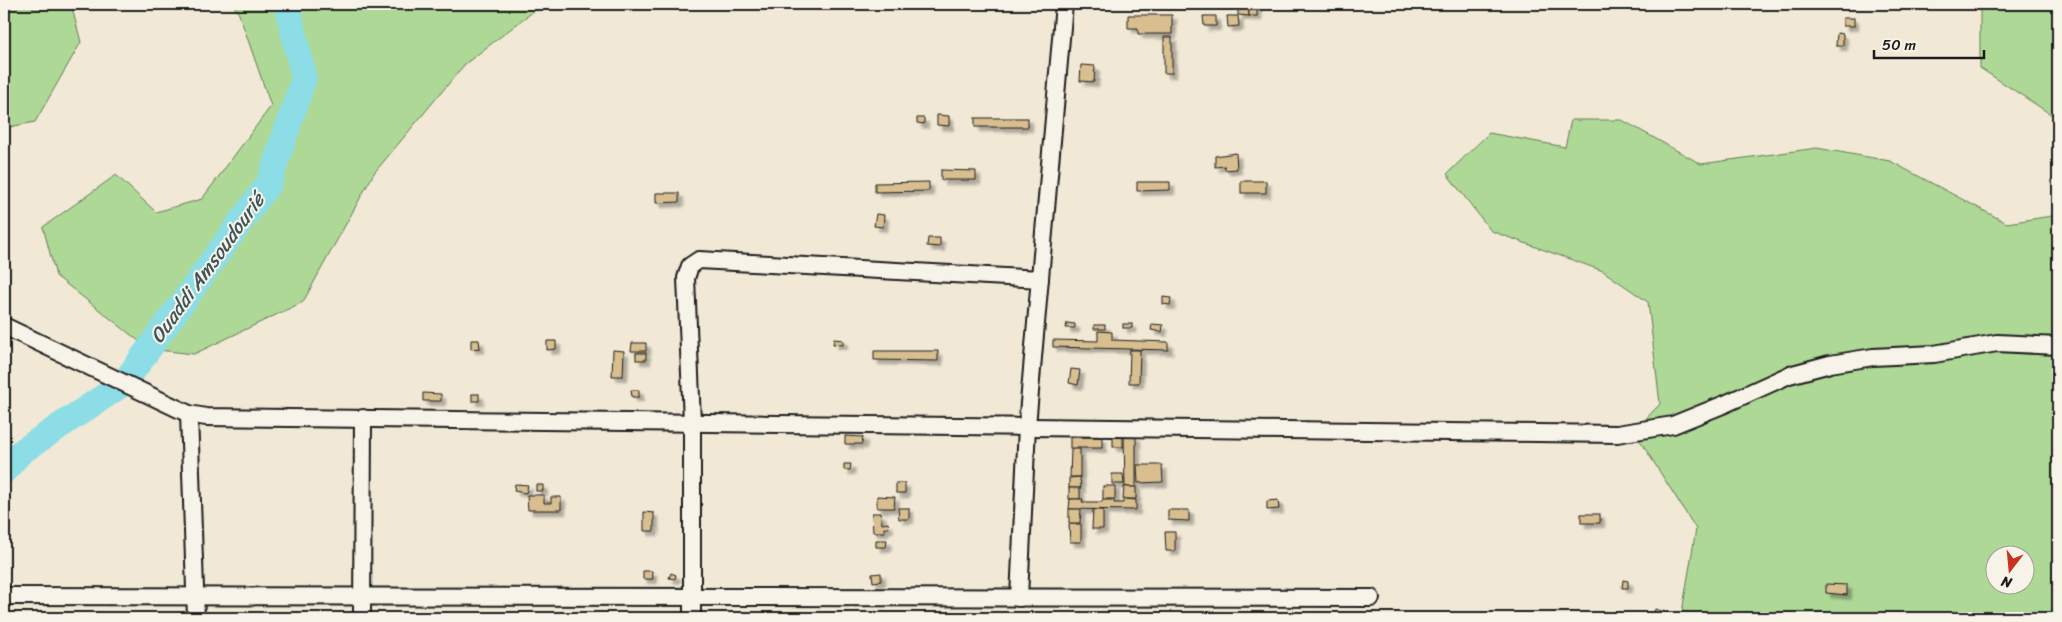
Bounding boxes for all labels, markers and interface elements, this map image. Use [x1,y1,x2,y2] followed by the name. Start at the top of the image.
[1874,28,1984,60] scale bar
[1882,32,1917,58] text: 50 m
[141,182,276,351] water label: Ouaddi Amsoudourié
[1984,544,2034,594] north arrow
[1998,569,2016,596] text: N

